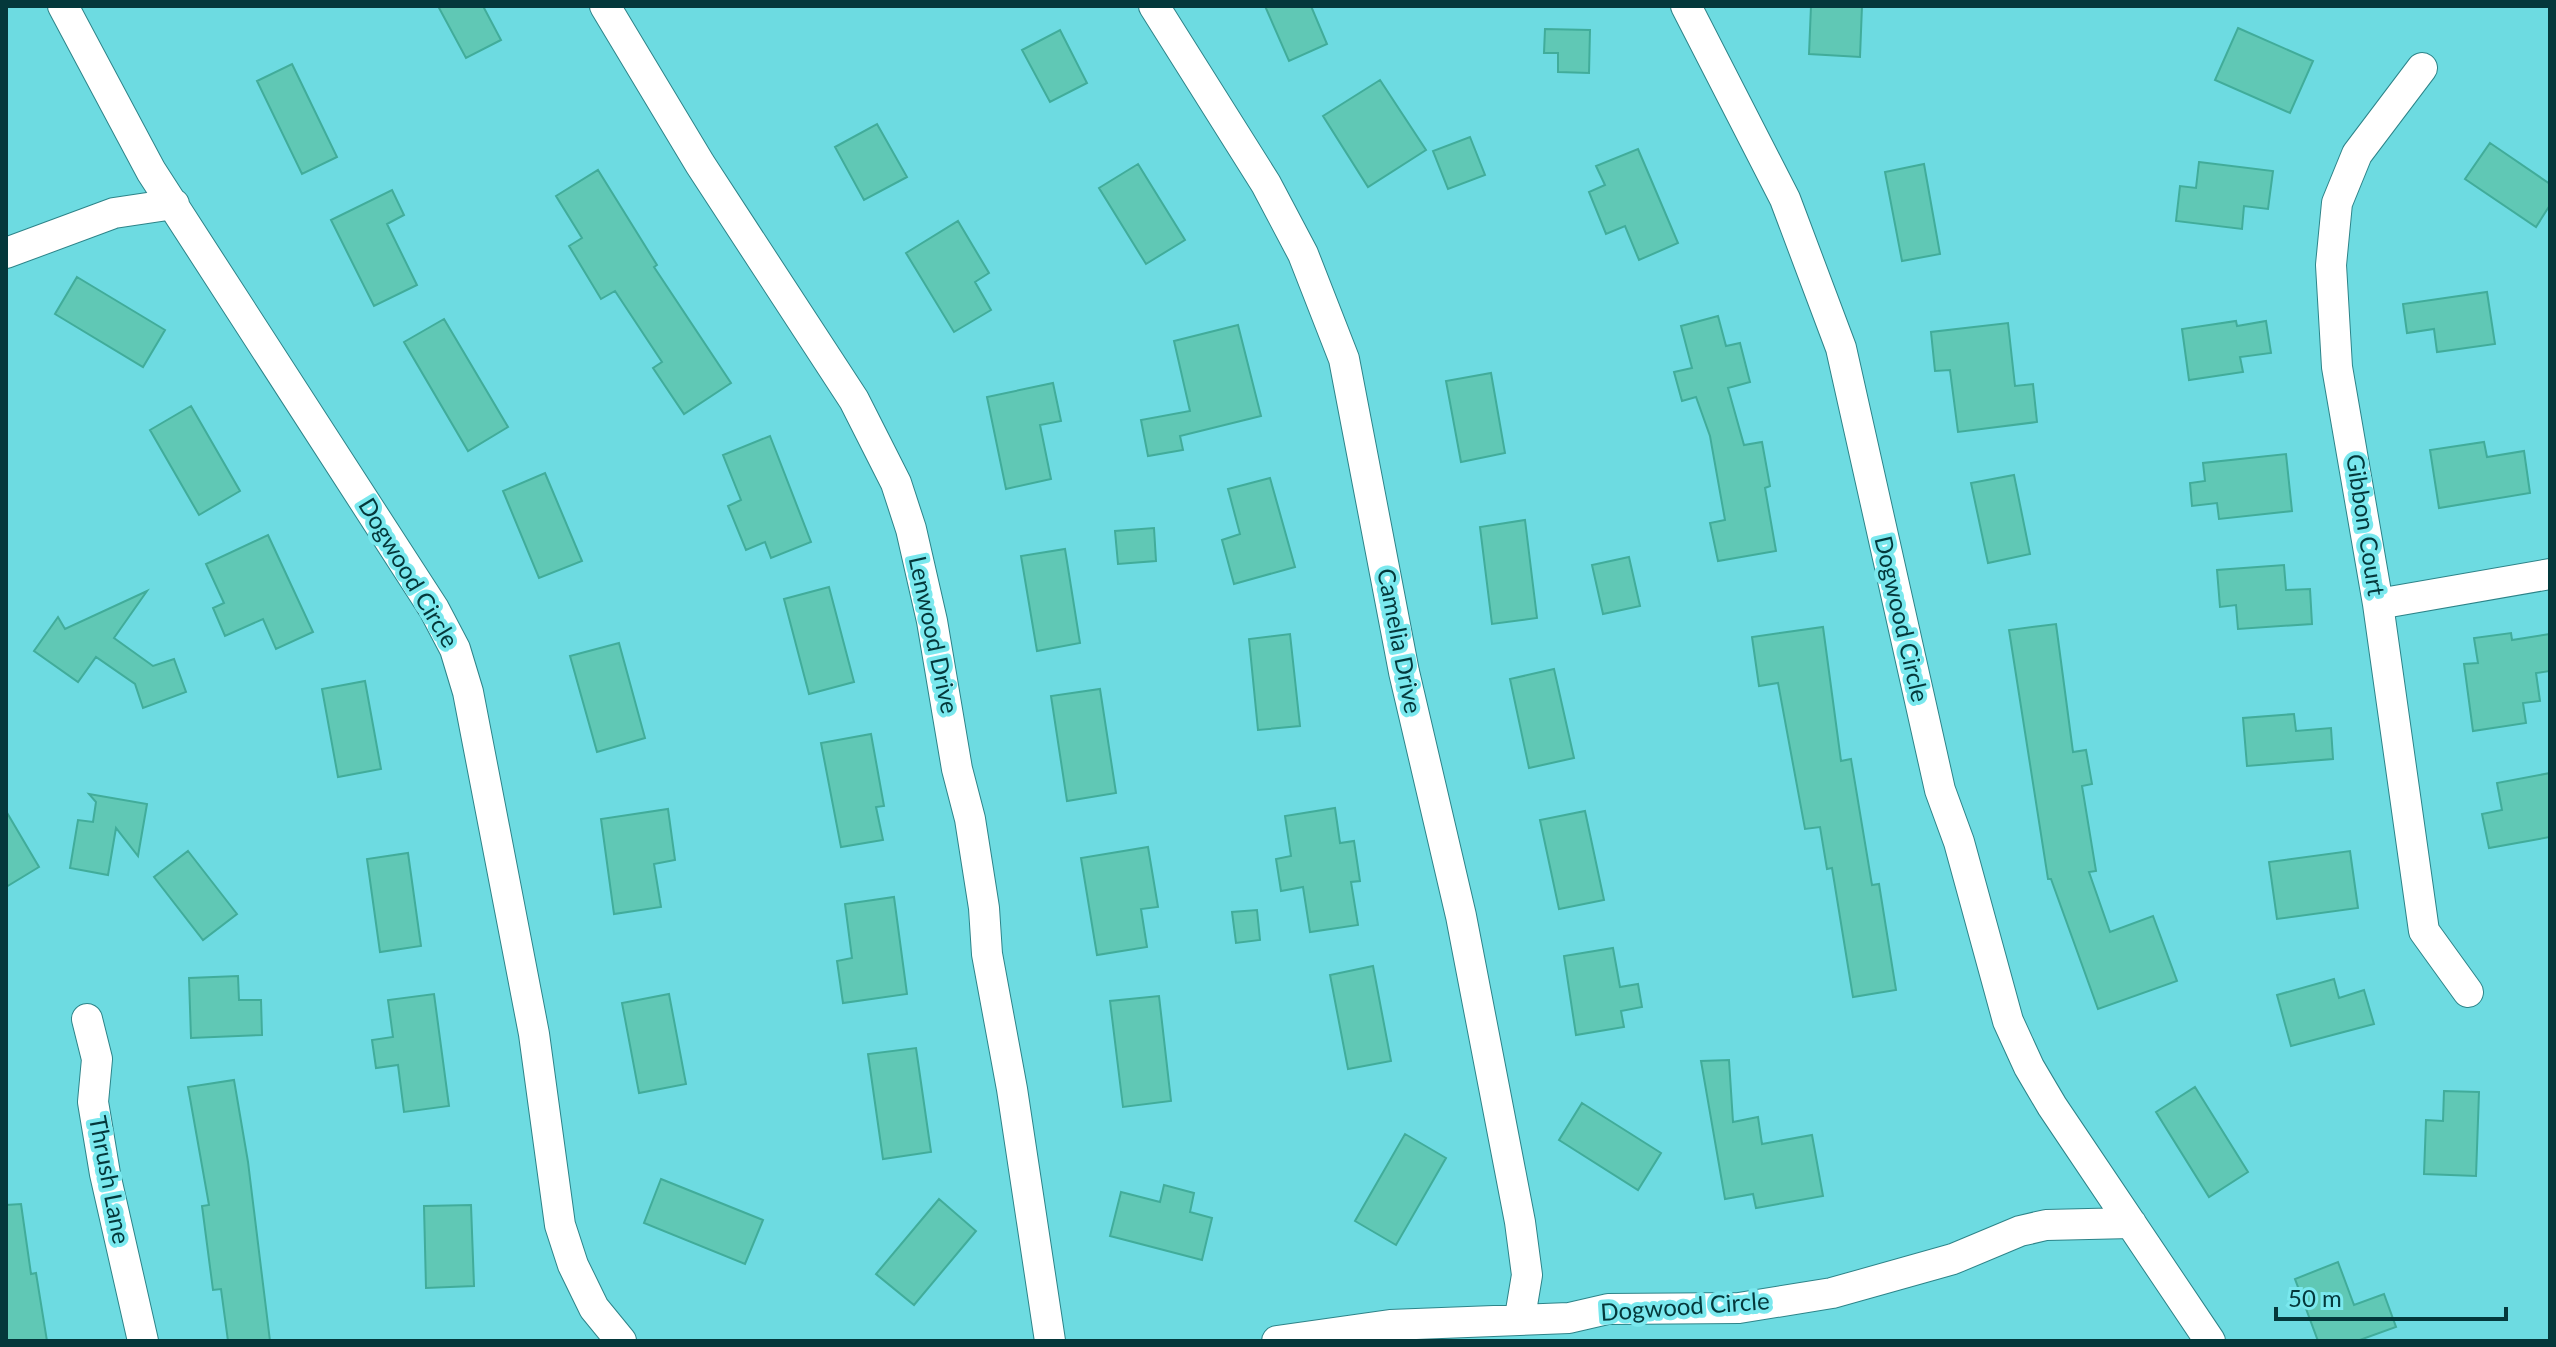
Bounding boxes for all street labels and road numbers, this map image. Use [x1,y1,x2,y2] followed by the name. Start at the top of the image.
[2341,452,2392,598] street label: Gibbon Court
[353,492,465,652] street label: Dogwood Circle
[1869,533,1936,704] street label: Dogwood Circle
[904,553,965,716] street label: Lenwood Drive
[1372,566,1429,716] street label: Camelia Drive
[84,1113,137,1246] street label: Thrush Lane
[1599,1285,1770,1326] street label: Dogwood Circle

